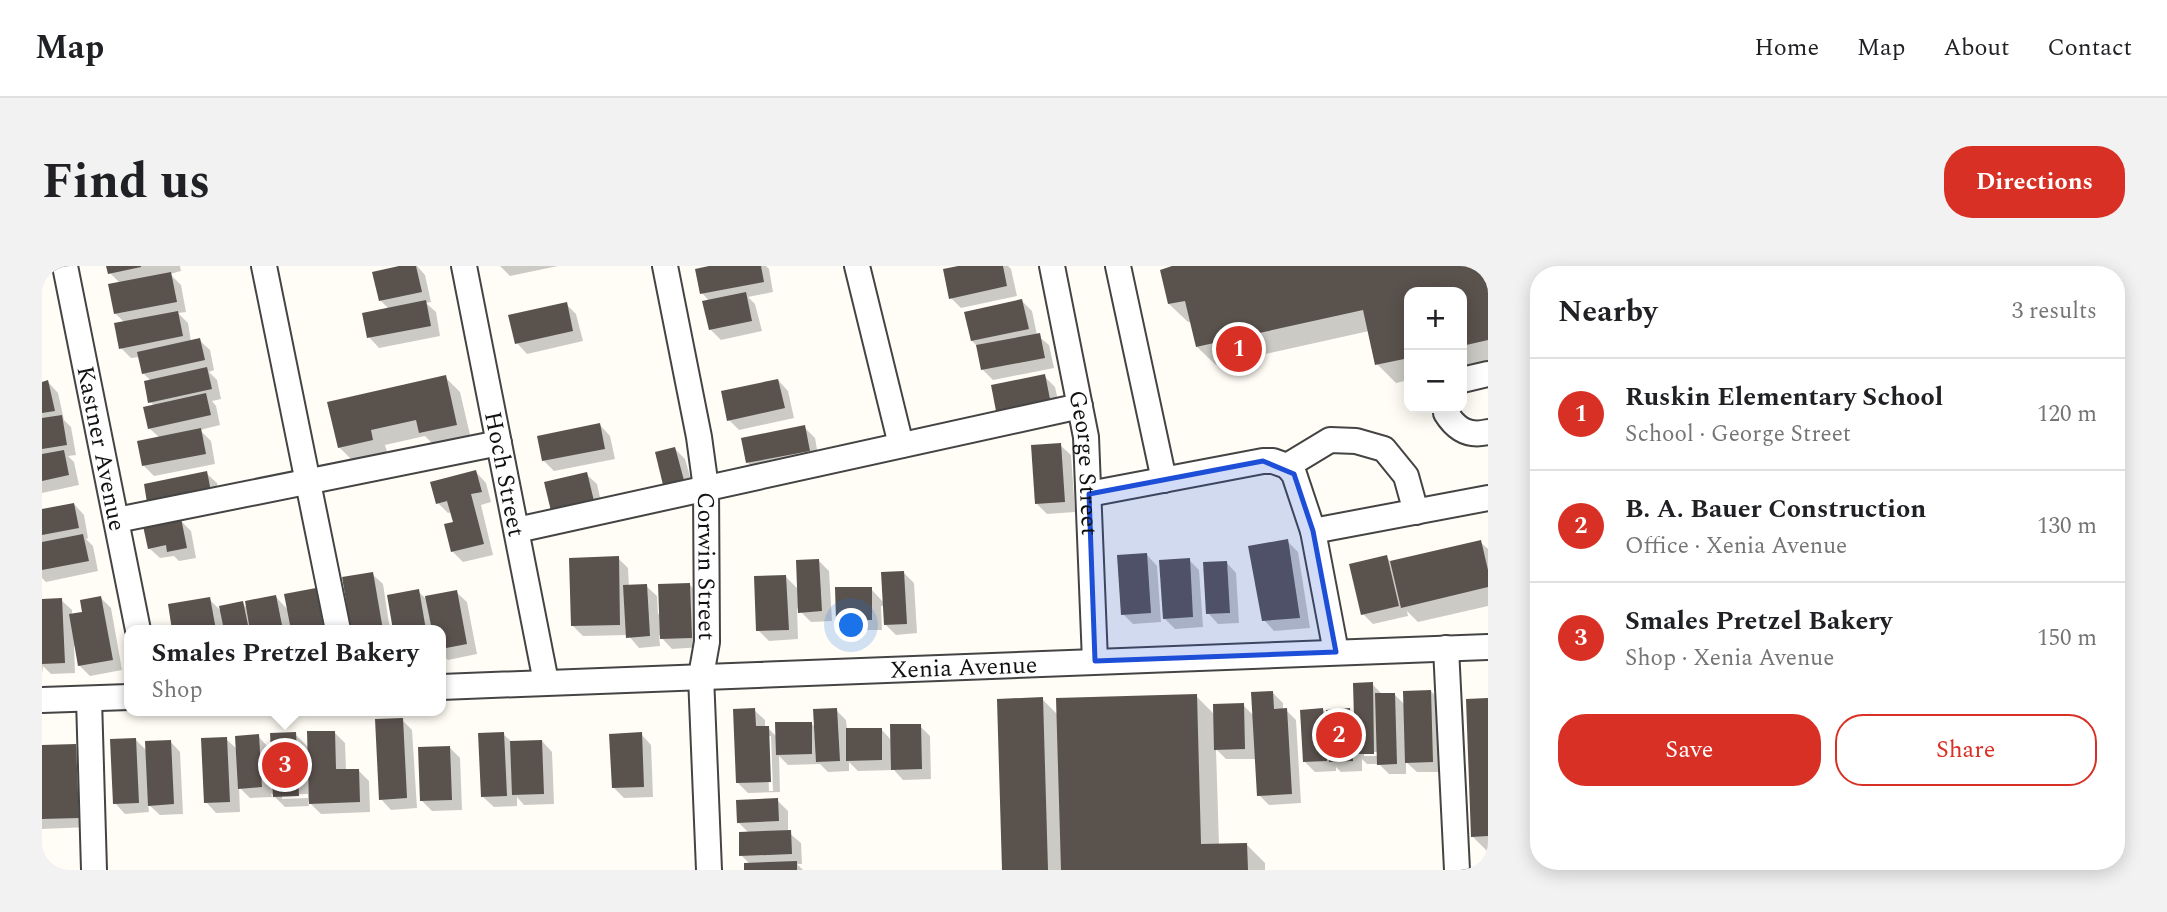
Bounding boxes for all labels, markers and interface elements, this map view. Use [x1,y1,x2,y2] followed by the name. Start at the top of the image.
[35,23,104,73] text: Map
[1754,30,1819,66] text: Home
[1857,30,1905,66] text: Map
[1943,30,2009,66] text: About
[2047,30,2132,66] text: Contact
[42,145,210,220] text: Find us
[1944,146,2125,218] button: Directions
[1404,287,1467,413] map controls
[1404,287,1467,350] button: +
[1558,289,1657,335] text: Nearby
[2012,294,2097,329] text: 3 results
[1216,323,1262,375] pin: 1
[1404,350,1467,413] button: −
[66,363,135,534] street label: Kastner Avenue
[1625,377,1943,417] text: Ruskin Elementary School
[1058,387,1107,536] street label: George Street
[1575,397,1587,432] text: 1
[2037,397,2097,432] text: 120 m
[474,408,534,540] street label: Hoch Street
[1625,417,1851,452] text: School · George Street
[1625,489,1926,529] text: B. A. Bauer Construction
[687,492,724,641] street label: Corwin Street
[1575,509,1587,544] text: 2
[2037,509,2097,544] text: 130 m
[1625,529,1847,564] text: Office · Xenia Avenue
[1625,601,1892,641] text: Smales Pretzel Bakery
[834,608,868,642] your location
[1575,621,1587,656] text: 3
[2037,621,2097,656] text: 150 m
[124,625,446,716] popup
[151,633,419,673] text: Smales Pretzel Bakery
[1625,641,1834,676] text: Shop · Xenia Avenue
[889,647,1038,689] street label: Xenia Avenue
[151,673,203,708] text: Shop
[1316,709,1362,761] pin: 2
[1558,714,1821,786] button: Save
[1835,714,2097,786] button: Share
[262,739,308,791] pin: 3

